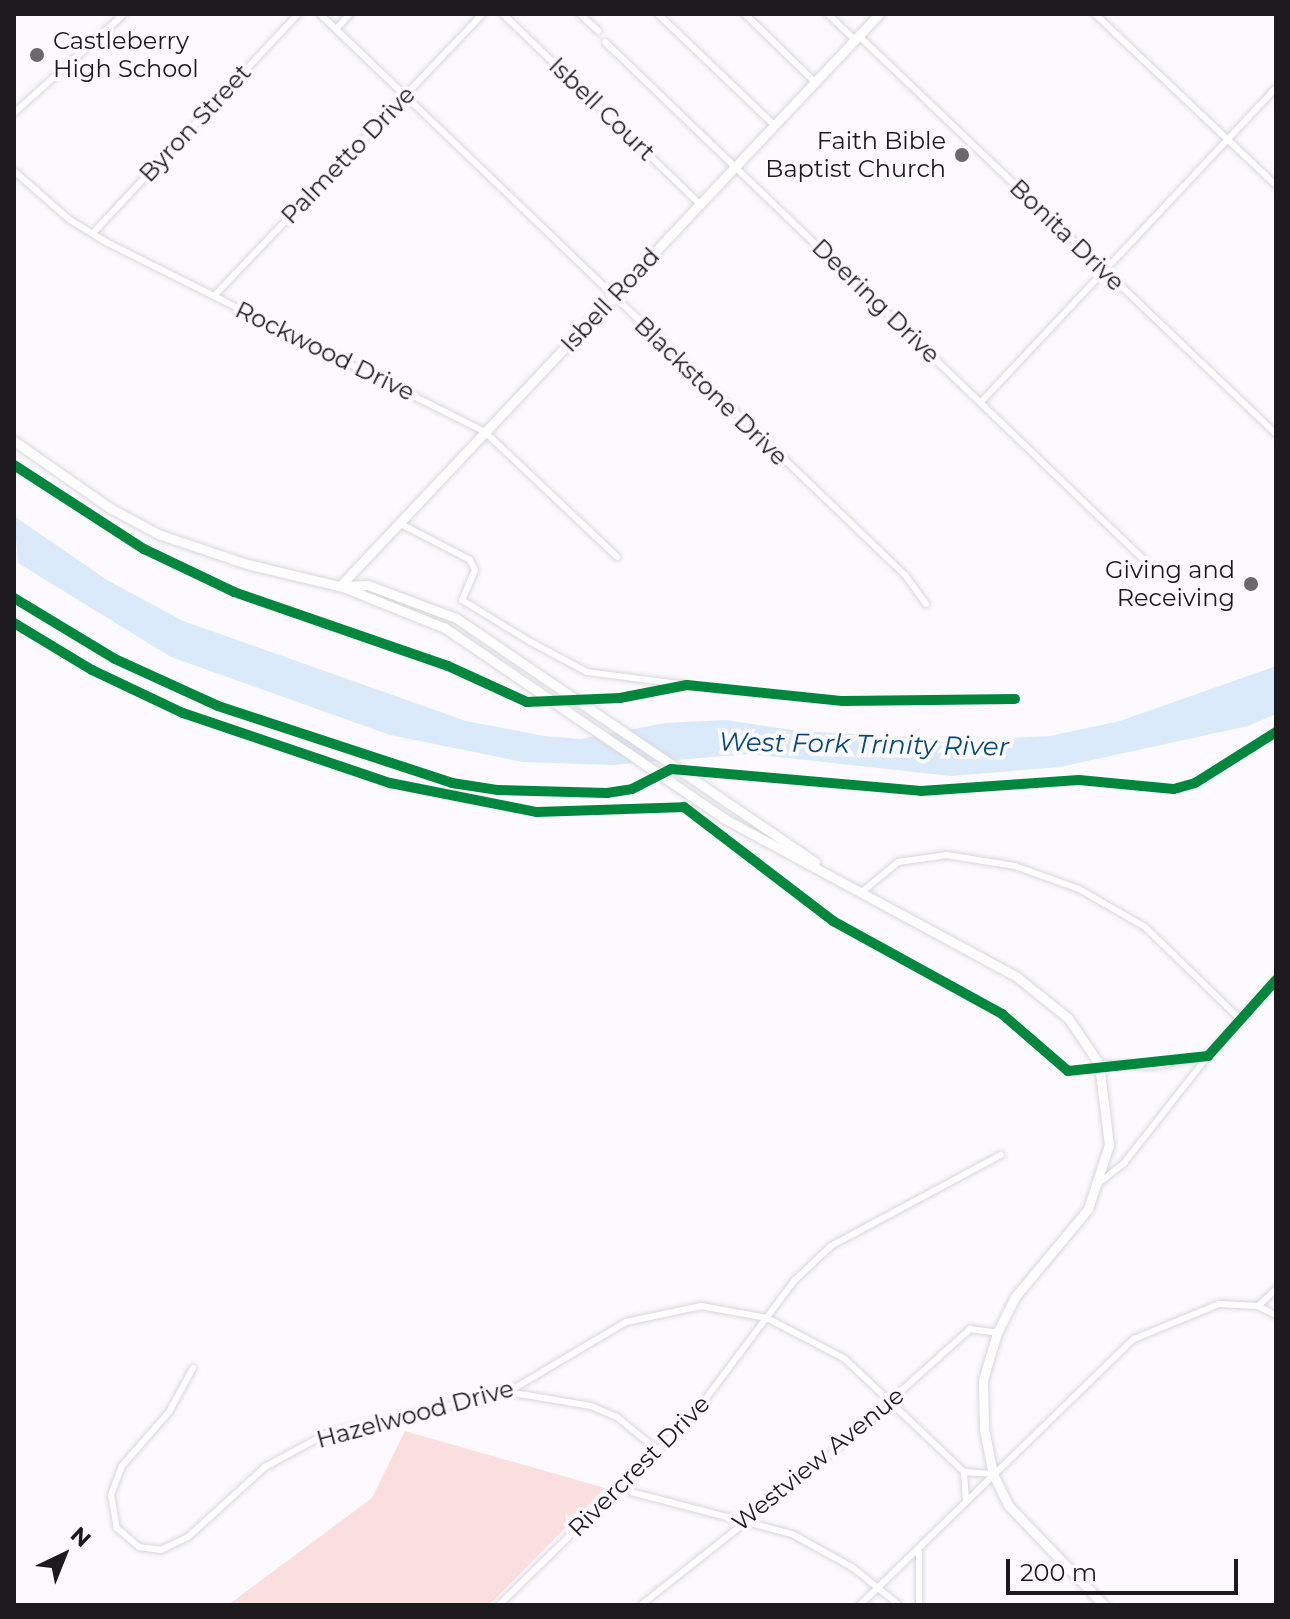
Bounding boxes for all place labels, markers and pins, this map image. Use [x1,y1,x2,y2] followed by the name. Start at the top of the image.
[53,27,199,83] place label: Castleberry High School
[28,46,46,64] marker: Castleberry High School
[765,127,946,183] place label: Faith Bible Baptist Church
[953,146,971,164] marker: Faith Bible Baptist Church
[1105,556,1235,612] place label: Giving and Receiving
[1242,575,1260,593] marker: Giving and Receiving

